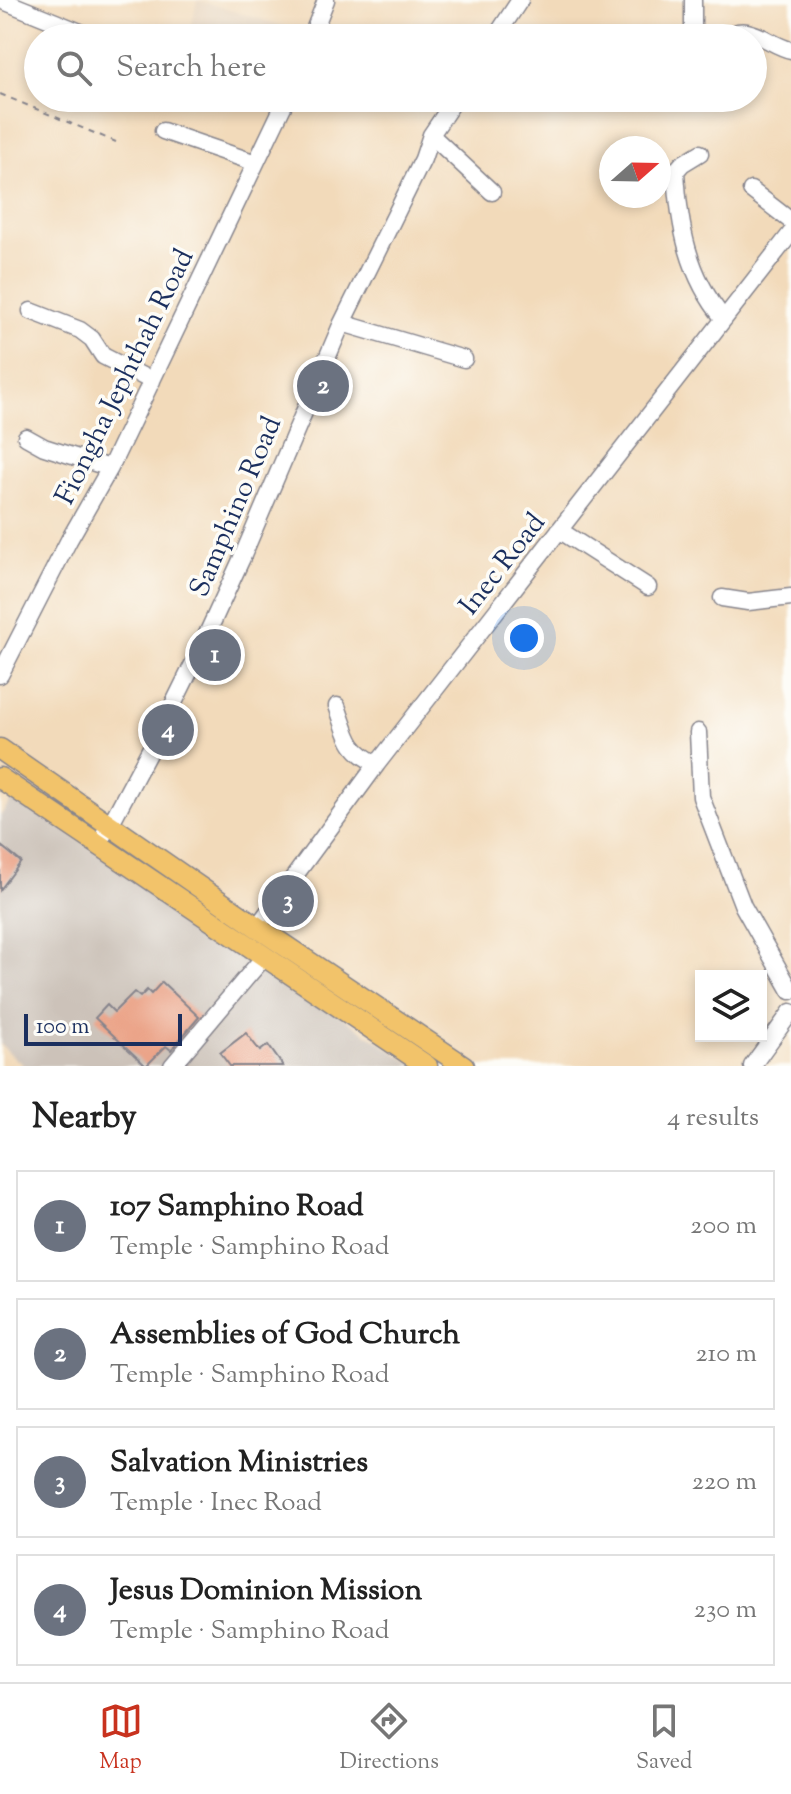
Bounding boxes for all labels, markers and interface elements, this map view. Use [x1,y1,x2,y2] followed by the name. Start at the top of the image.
[24,24,767,112] search box
[52,46,96,90] icon: search
[116,47,266,90] text: Search here
[599,136,671,208] north arrow
[46,242,205,512] street label: Fiongha Jephthah Road
[297,356,349,416] pin: 2
[181,410,293,604] street label: Samphino Road
[451,505,556,624] street label: Inec Road
[504,618,544,658] your location
[189,625,241,685] pin: 1
[142,700,194,760] pin: 4
[262,871,314,931] pin: 3
[695,970,767,1042] map controls
[695,970,767,1042] button: layers
[24,1010,182,1046] scale bar
[36,1012,89,1044] text: 100 m
[32,1094,137,1143] text: Nearby
[667,1100,759,1137] text: 4 results
[110,1186,364,1229] text: 107 Samphino Road
[56,1208,64,1245] text: 1
[690,1208,757,1245] text: 200 m
[110,1229,389,1266] text: Temple · Samphino Road
[110,1314,460,1357] text: Assemblies of God Church
[54,1336,66,1373] text: 2
[695,1336,757,1373] text: 210 m
[110,1357,389,1394] text: Temple · Samphino Road
[110,1442,368,1485] text: Salvation Ministries
[55,1464,65,1501] text: 3
[692,1464,757,1501] text: 220 m
[110,1485,322,1522] text: Temple · Inec Road
[110,1570,422,1613] text: Jesus Dominion Mission
[53,1592,67,1629] text: 4
[694,1592,757,1629] text: 230 m
[110,1613,389,1650] text: Temple · Samphino Road
[99,1699,143,1779] tab: Map
[340,1699,439,1779] tab: Directions
[636,1699,692,1779] tab: Saved

